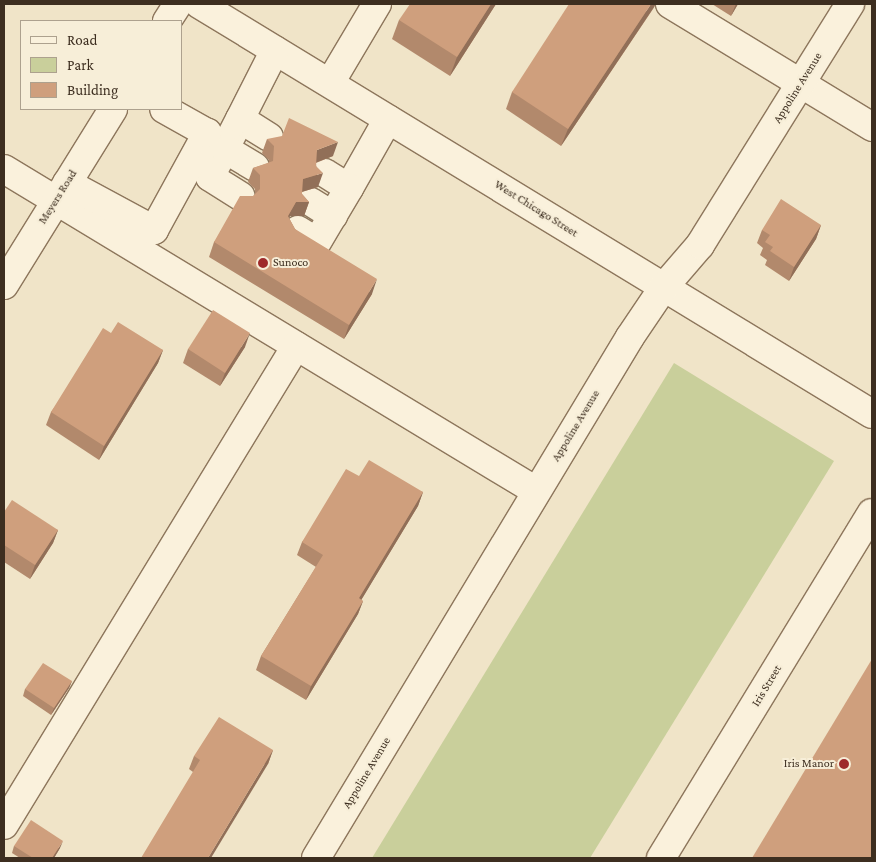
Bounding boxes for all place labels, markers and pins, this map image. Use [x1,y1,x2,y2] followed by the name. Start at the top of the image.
[273,256,308,270] place label: Sunoco
[257,257,269,269] marker: Sunoco
[784,757,834,771] place label: Iris Manor
[838,758,850,770] marker: Iris Manor

